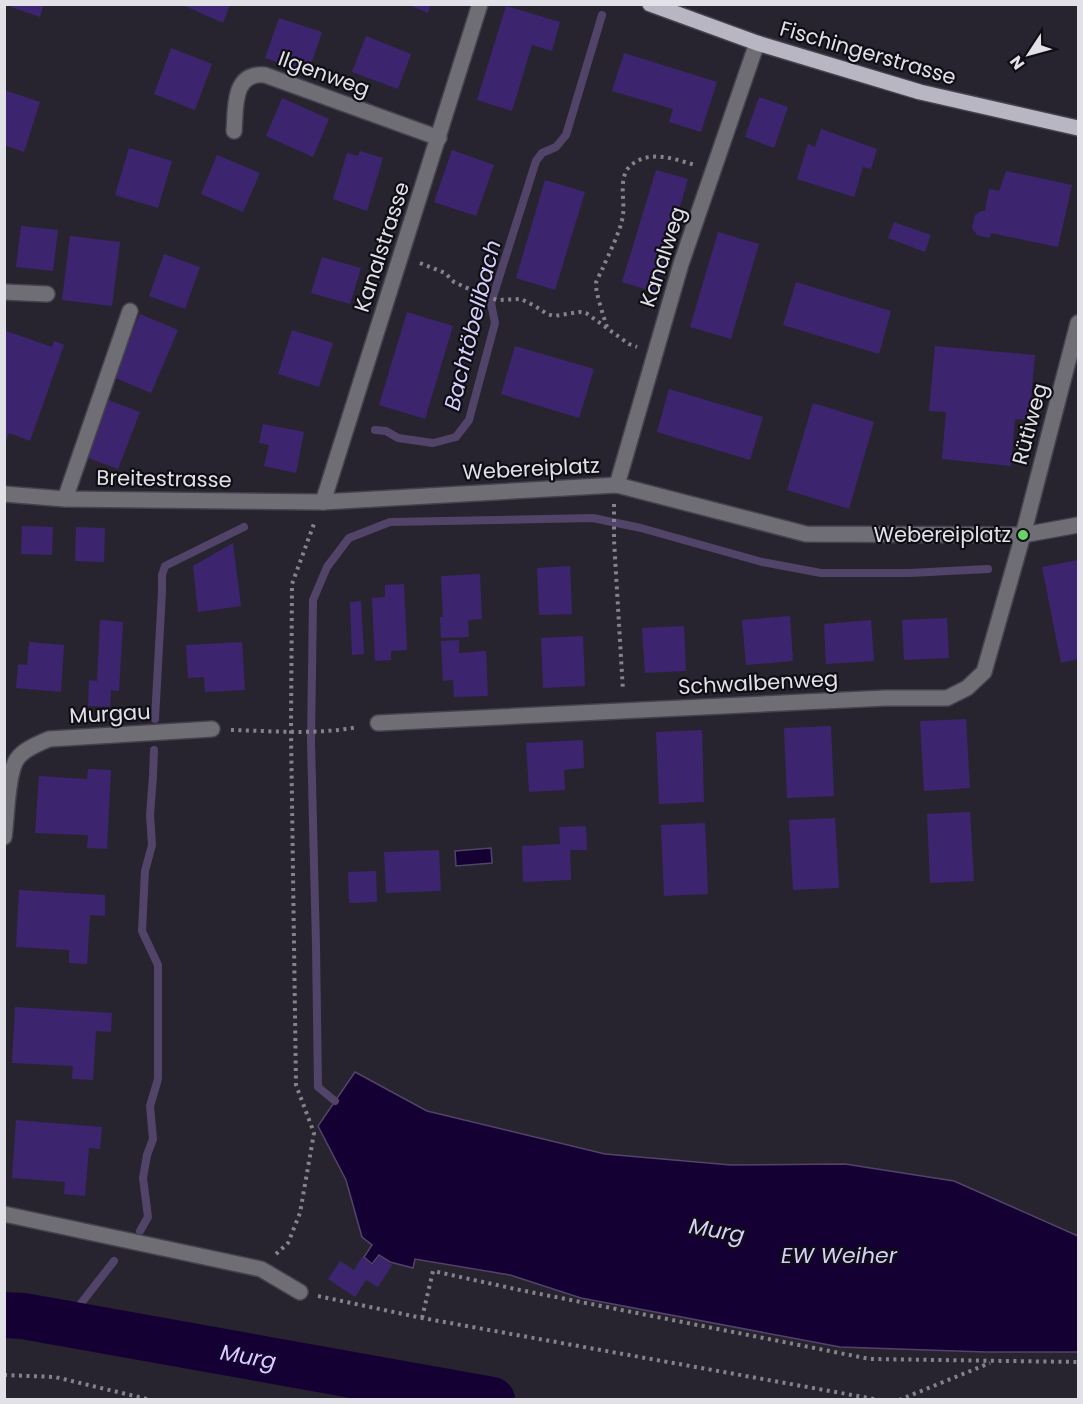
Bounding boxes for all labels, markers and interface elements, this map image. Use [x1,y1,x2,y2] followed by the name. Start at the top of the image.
[777,13,960,92] street label: Fischingerstrasse
[999,24,1059,84] north arrow
[274,44,374,103] street label: Ilgenweg
[1004,51,1030,74] text: N
[347,178,416,316] street label: Kanalstrasse
[633,203,692,311] street label: Kanalweg
[436,237,509,413] water label: Bachtöbelibach
[1005,380,1054,468] street label: Rütiweg
[462,450,600,487] street label: Webereiplatz
[96,463,232,494] street label: Breitestrasse
[873,520,1011,549] place label: Webereiplatz
[1016,528,1030,542] marker: Webereiplatz
[677,664,839,701] street label: Schwalbenweg
[69,697,151,730] street label: Murgau
[687,1210,747,1251] water label: Murg
[781,1240,898,1271] water label: EW Weiher
[218,1337,279,1377] water label: Murg

